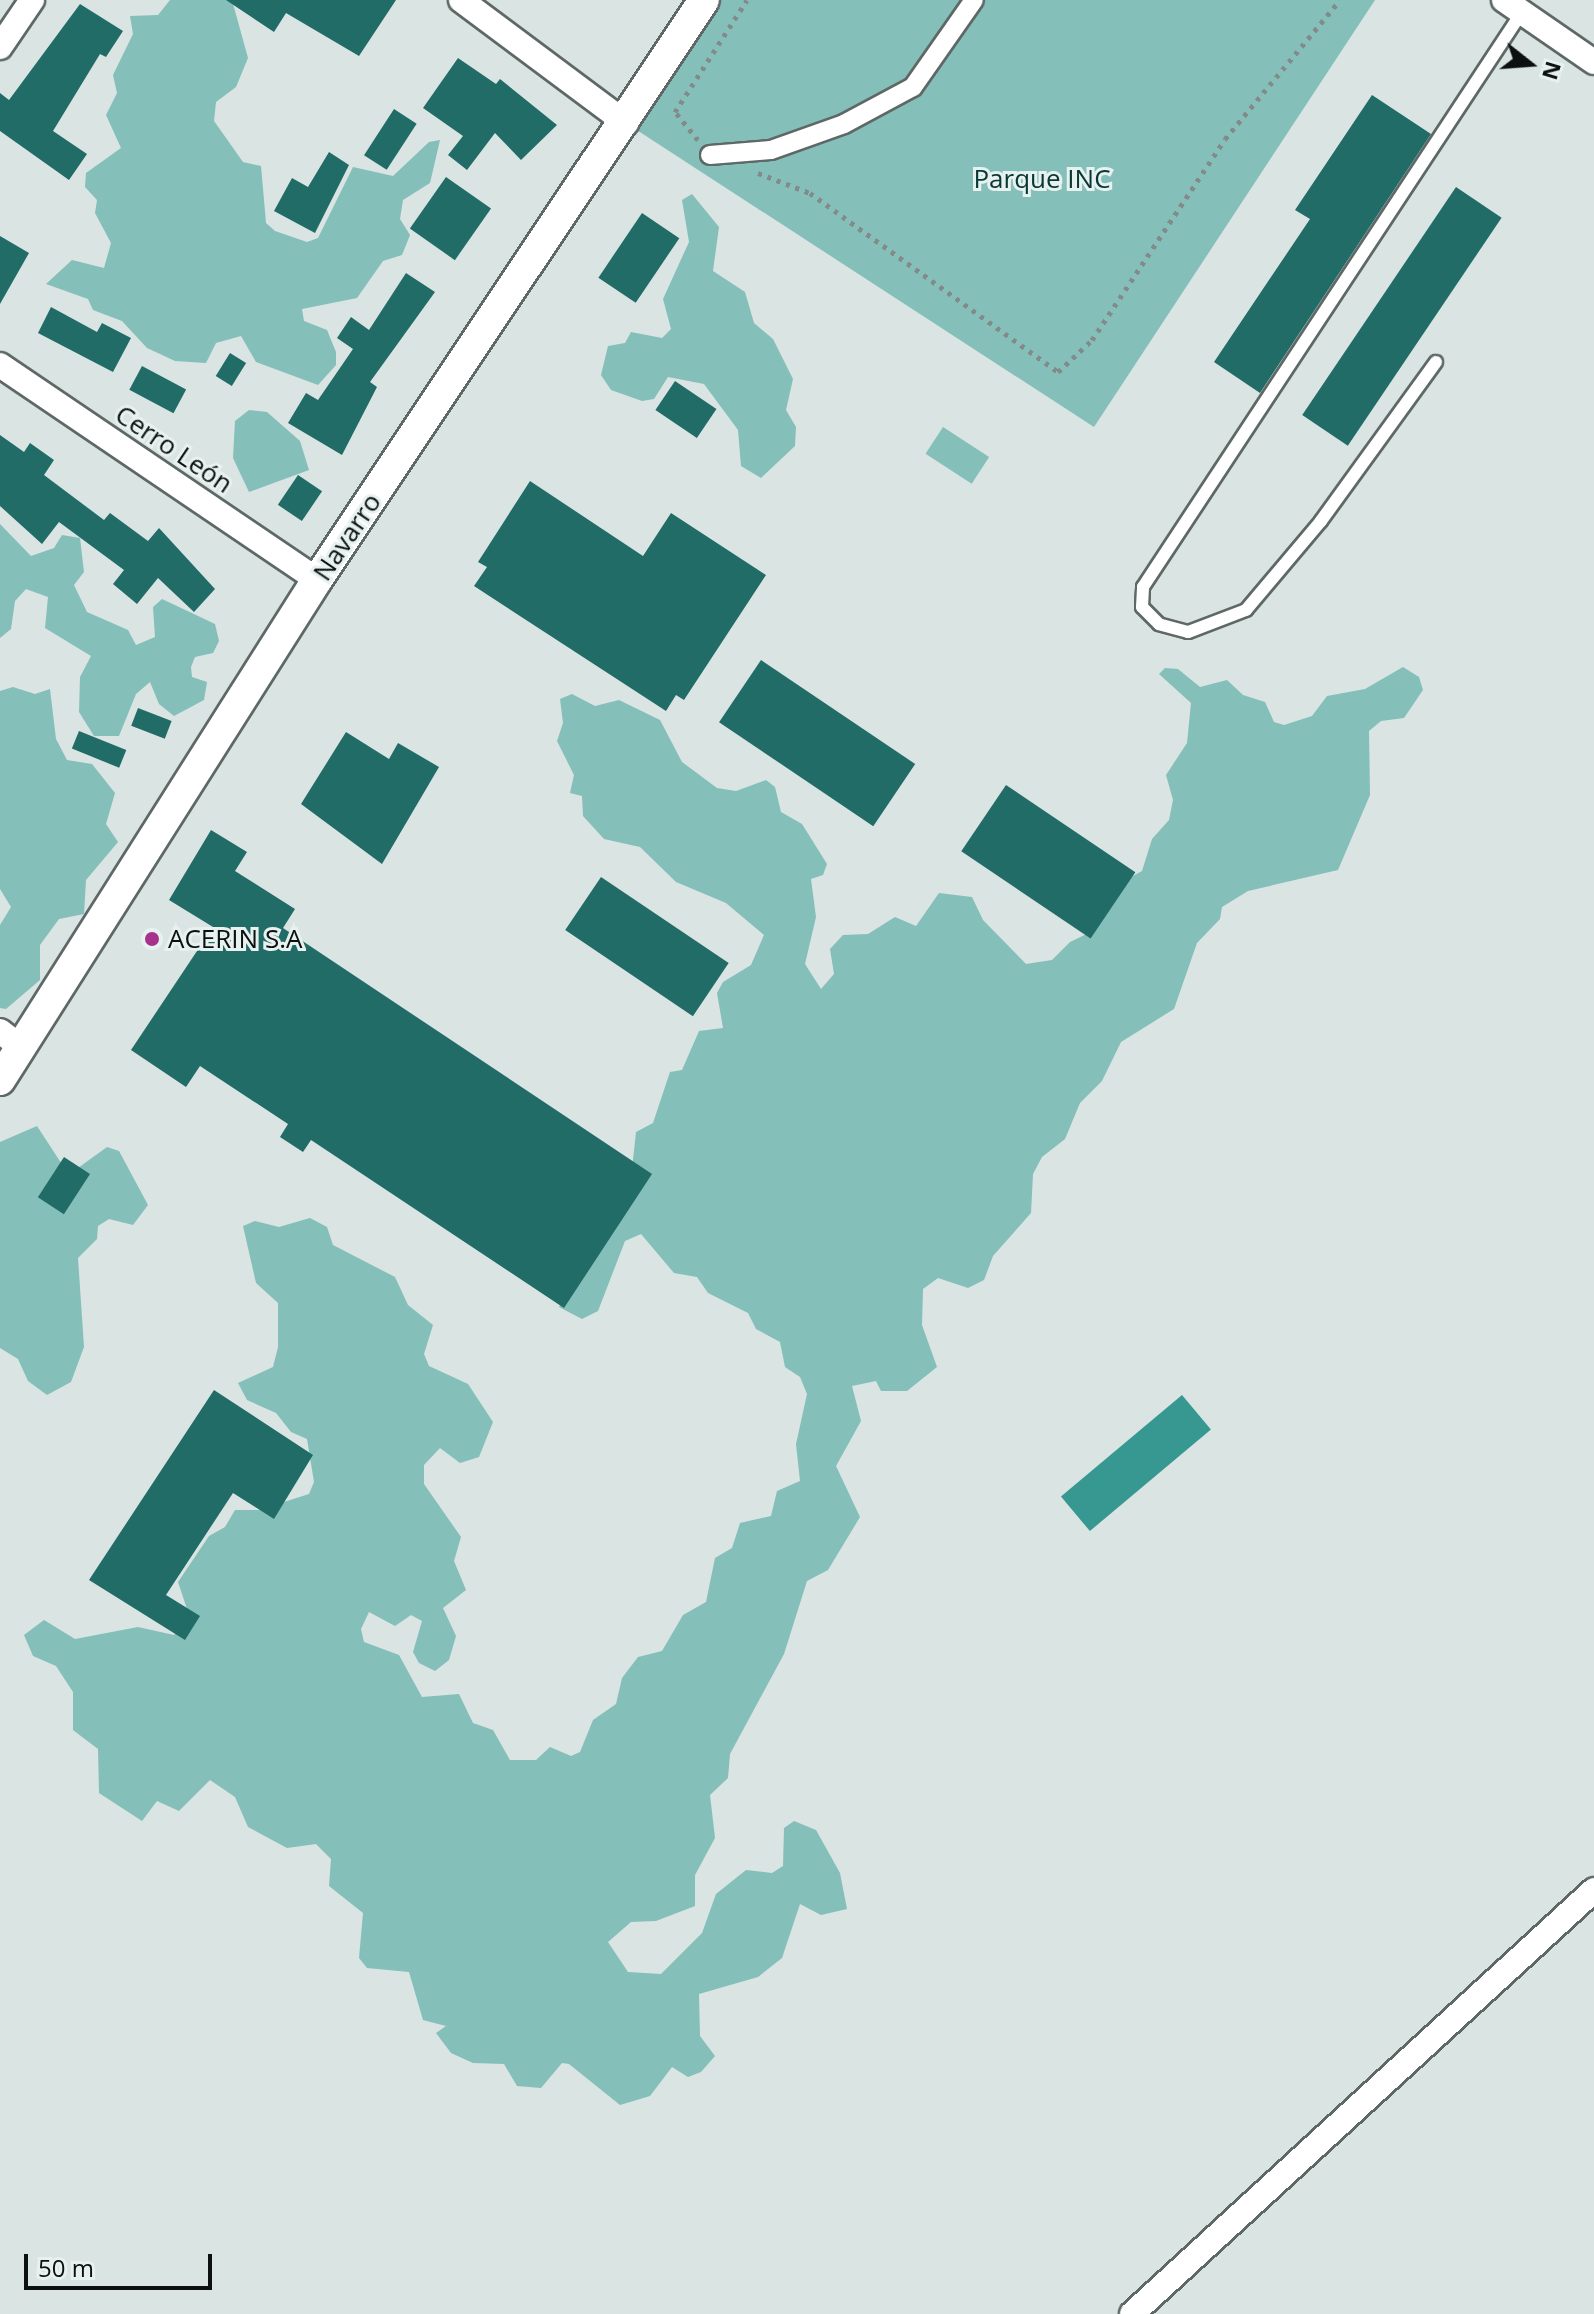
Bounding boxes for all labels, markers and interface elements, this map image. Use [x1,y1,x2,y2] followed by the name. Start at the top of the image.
[1490,24,1570,104] north arrow
[1536,58,1570,84] text: N
[973,163,1111,195] park label: Parque INC
[110,398,238,500] street label: Cerro León
[307,488,387,586] street label: Navarro
[168,923,302,955] place label: ACERIN S.A
[143,930,161,948] marker: ACERIN S.A
[28,2238,216,2288] scale bar
[38,2251,94,2284] text: 50 m

